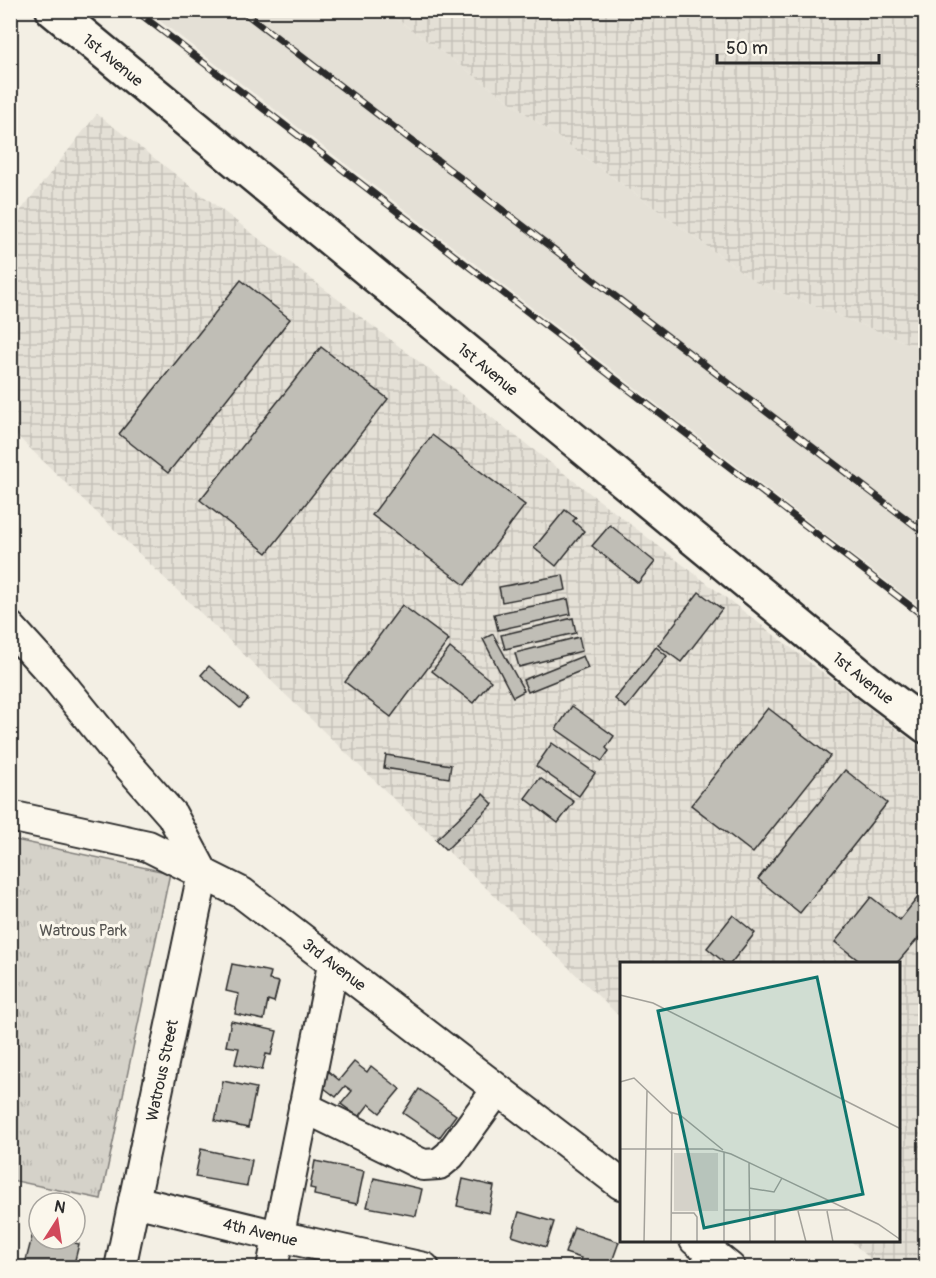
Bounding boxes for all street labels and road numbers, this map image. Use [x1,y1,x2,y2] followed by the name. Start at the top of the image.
[78,30,147,91] street label: 1st Avenue
[453,339,522,401] street label: 1st Avenue
[828,648,897,709] street label: 1st Avenue
[298,934,370,996] street label: 3rd Avenue
[142,1017,183,1123] street label: Watrous Street
[221,1214,299,1251] street label: 4th Avenue

